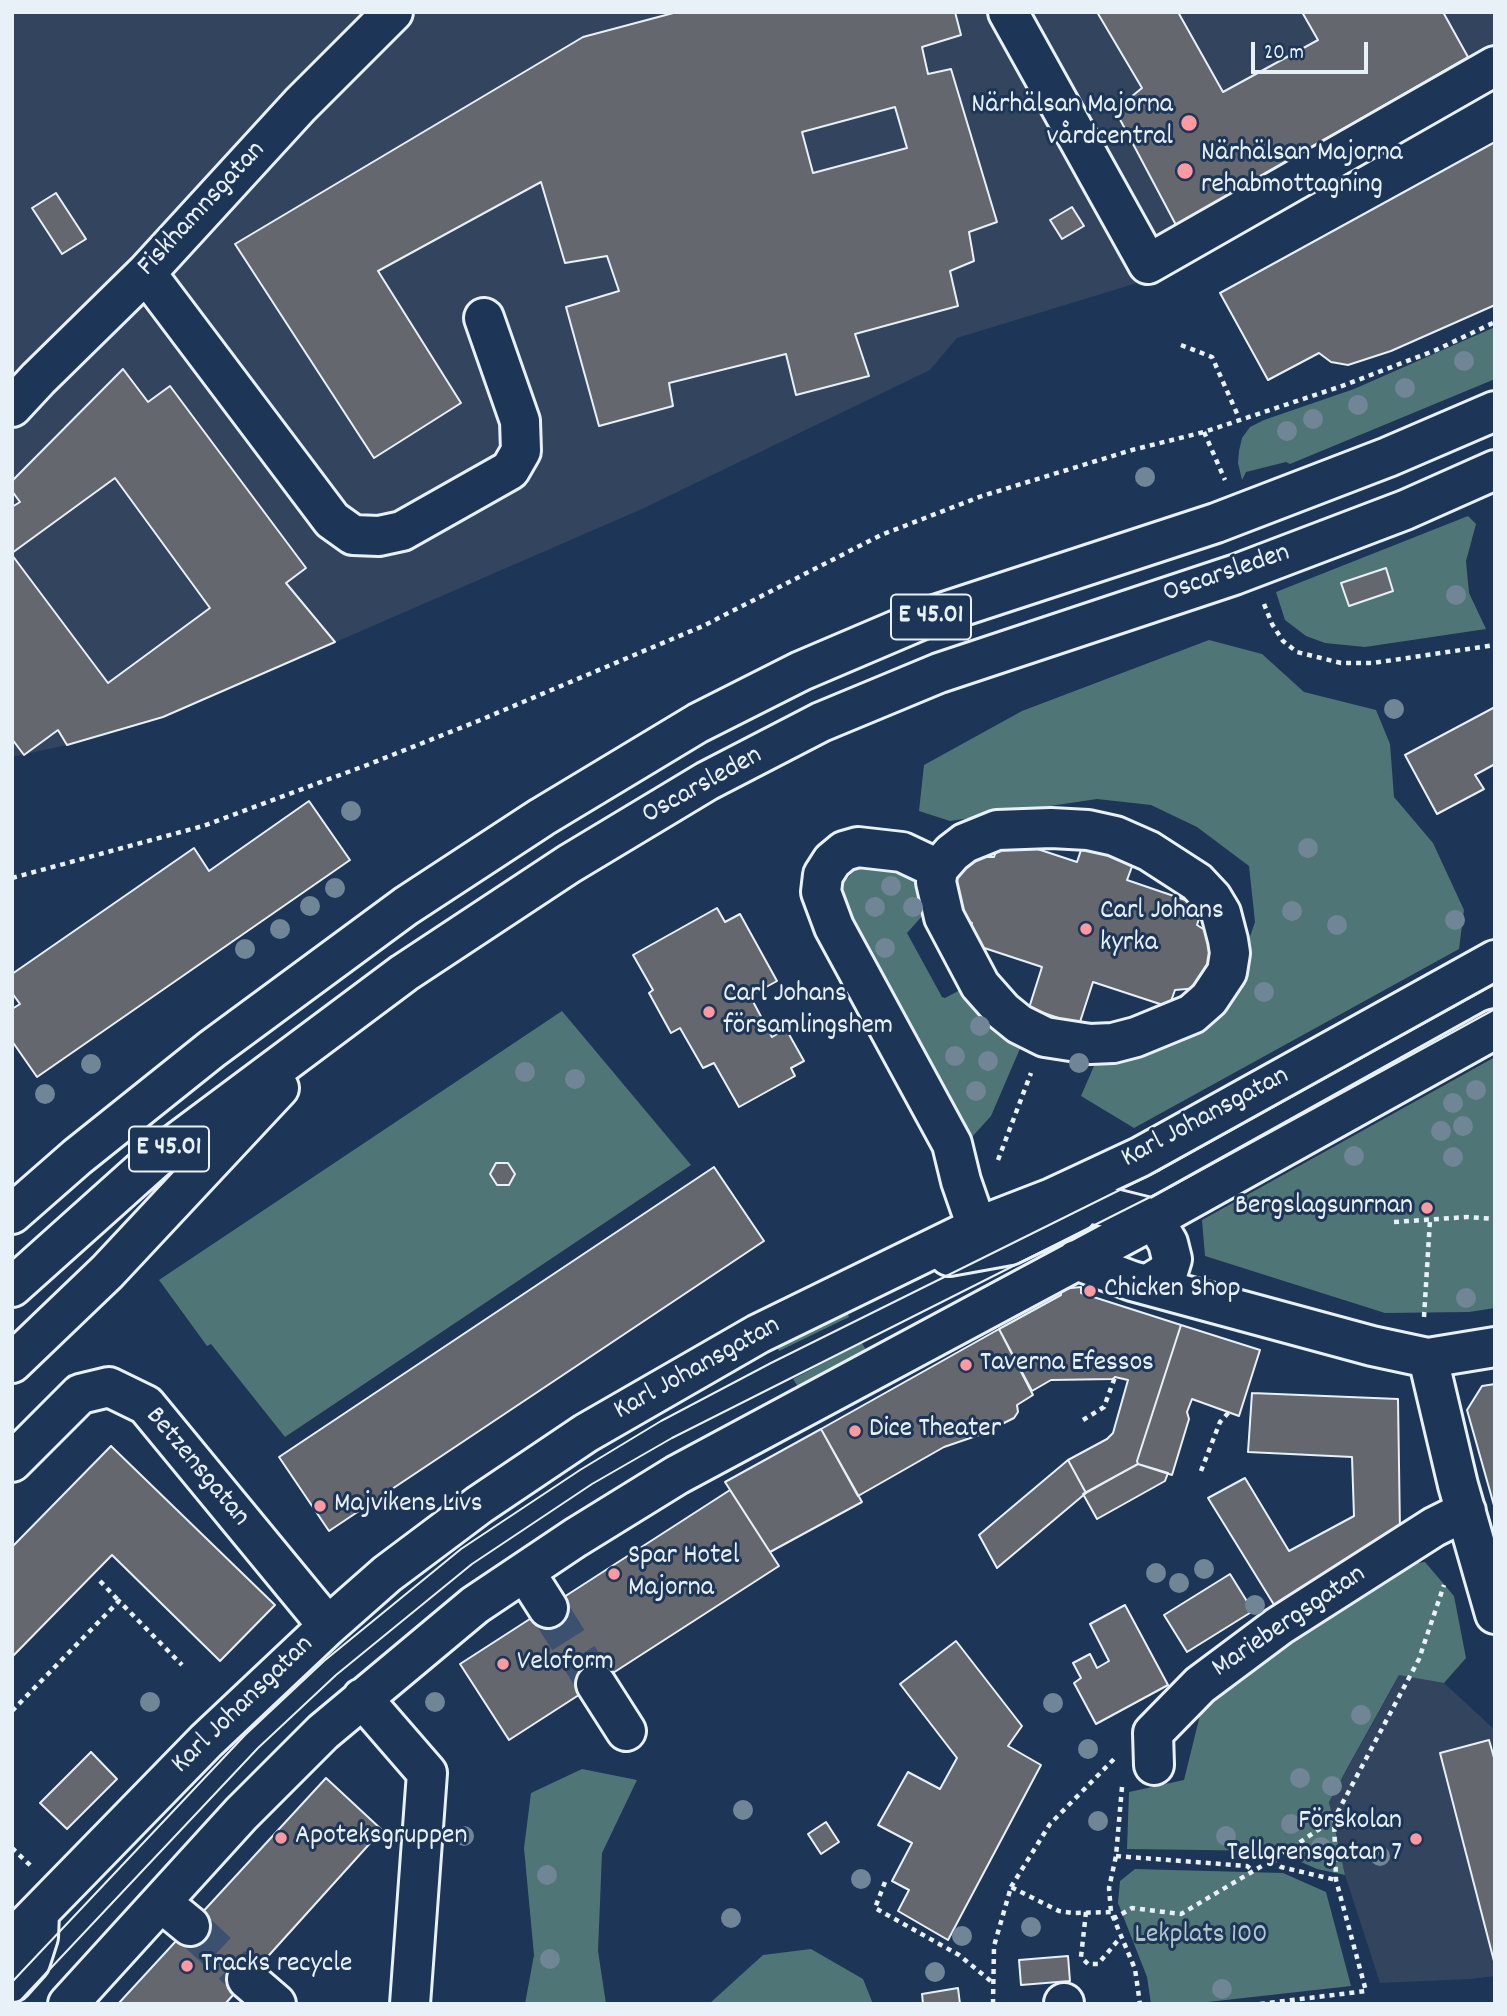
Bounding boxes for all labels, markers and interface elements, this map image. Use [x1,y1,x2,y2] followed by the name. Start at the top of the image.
[1255,28,1372,72] scale bar
[1264,39,1304,69] text: 20 m
[971,90,1173,156] place label: Närhälsan Majorna vårdcentral
[1179,113,1199,133] marker: Närhälsan Majorna vårdcentral
[132,135,274,285] street label: Fiskhamnsgatan
[1201,138,1403,204] place label: Närhälsan Majorna rehabmottagning
[1175,161,1195,181] marker: Närhälsan Majorna rehabmottagning
[1159,538,1295,612] street label: Oscarsleden
[891,594,971,639] road number: E 45.01
[637,740,769,834] street label: Oscarsleden
[1100,896,1224,962] place label: Carl Johans kyrka
[1078,921,1094,937] marker: Carl Johans kyrka
[723,979,893,1045] place label: Carl Johans församlingshem
[701,1004,717,1020] marker: Carl Johans församlingshem
[1117,1061,1295,1177] street label: Karl Johansgatan
[129,1126,209,1172] road number: E 45.01
[1235,1191,1413,1225] place label: Bergslagsunrnan
[1419,1200,1435,1216] marker: Bergslagsunrnan
[1104,1274,1241,1308] place label: Chicken Shop
[1082,1283,1098,1299] marker: Chicken Shop
[609,1311,787,1429] street label: Karl Johansgatan
[980,1348,1154,1382] place label: Taverna Efessos
[958,1357,974,1373] marker: Taverna Efessos
[136,1402,256,1534] street label: Betzensgatan
[869,1414,1001,1448] place label: Dice Theater
[847,1423,863,1439] marker: Dice Theater
[334,1489,483,1523] place label: Majvikens Livs
[312,1498,328,1514] marker: Majvikens Livs
[628,1541,739,1607] place label: Spar Hotel Majorna
[1207,1559,1373,1687] street label: Mariebergsgatan
[606,1566,622,1582] marker: Spar Hotel Majorna
[166,1630,322,1782] street label: Karl Johansgatan
[517,1647,614,1681] place label: Veloform
[495,1656,511,1672] marker: Veloform
[1227,1806,1402,1872] place label: Förskolan Tellgrensgatan 7
[295,1821,467,1855] place label: Apoteksgruppen
[273,1830,289,1846] marker: Apoteksgruppen
[1408,1831,1424,1847] marker: Förskolan Tellgrensgatan 7
[1134,1920,1268,1954] park label: Lekplats 100
[201,1949,352,1983] place label: Tracks recycle
[179,1958,195,1974] marker: Tracks recycle

